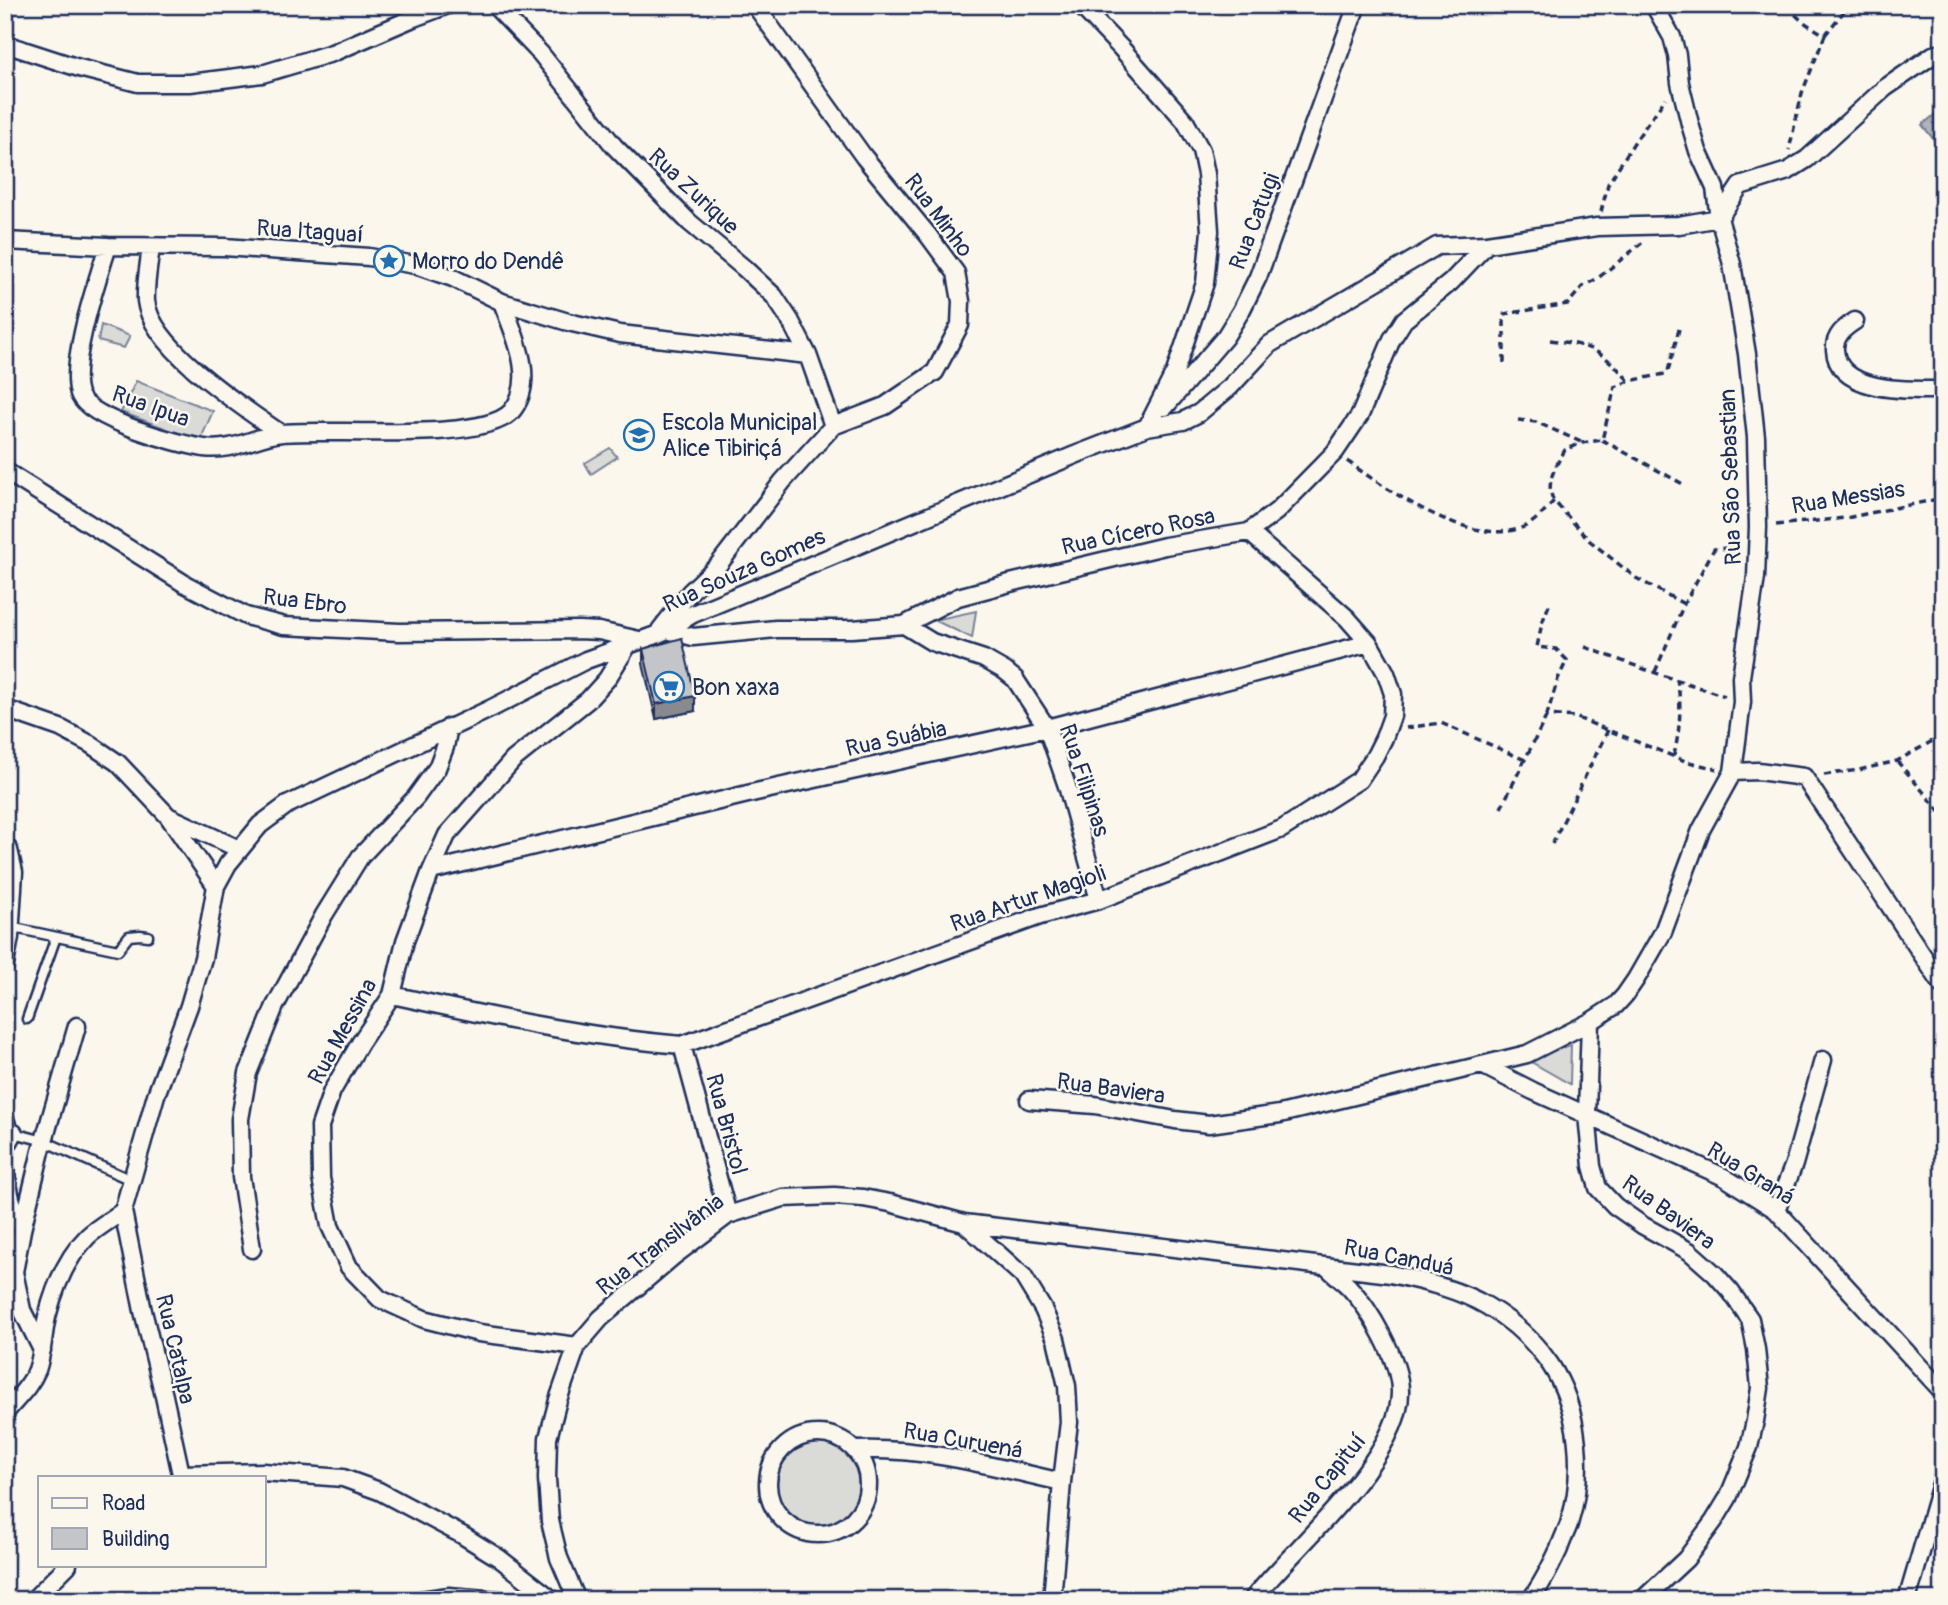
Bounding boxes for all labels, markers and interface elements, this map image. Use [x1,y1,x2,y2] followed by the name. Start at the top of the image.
[642,142,746,241] street label: Rua Zurique
[898,168,979,263] street label: Rua Minho
[1223,169,1286,274] street label: Rua Catugi
[255,213,364,250] street label: Rua Itaguaí
[372,244,406,278] place icon: Morro do Dendê
[412,247,564,276] place label: Morro do Dendê
[108,379,193,434] street label: Rua Ipua
[1713,388,1748,566] street label: Rua São Sebastian
[662,408,817,463] place label: Escola Municipal Alice Tibiriçá
[622,418,656,452] school or university icon: Escola Municipal Alice Tibiriçá
[1789,474,1907,521] street label: Rua Messias
[1059,501,1217,562] street label: Rua Cícero Rosa
[659,522,830,619] street label: Rua Souza Gomes
[262,582,348,621] street label: Rua Ebro
[652,670,686,704] supermarket icon: Bon xaxa
[692,673,780,702] place label: Bon xaxa
[843,714,949,763] street label: Rua Suábia
[1053,720,1116,840] street label: Rua Filipinas
[947,858,1110,939] street label: Rua Artur Magioli
[301,973,383,1089] street label: Rua Messina
[1055,1067,1167,1110] street label: Rua Baviera
[699,1070,754,1178] street label: Rua Bristol
[1702,1135,1800,1212] street label: Rua Graná
[1616,1169,1721,1256] street label: Rua Baviera
[591,1187,730,1302] street label: Rua Transilvânia
[1341,1233,1456,1282] street label: Rua Canduá
[149,1291,202,1407] street label: Rua Catalpa
[901,1416,1025,1465] street label: Rua Curuená
[1282,1427,1373,1529] street label: Rua Capituí
[38,1476,266,1566] legend
[102,1490,146,1517] text: Road
[102,1526,169,1553] text: Building

